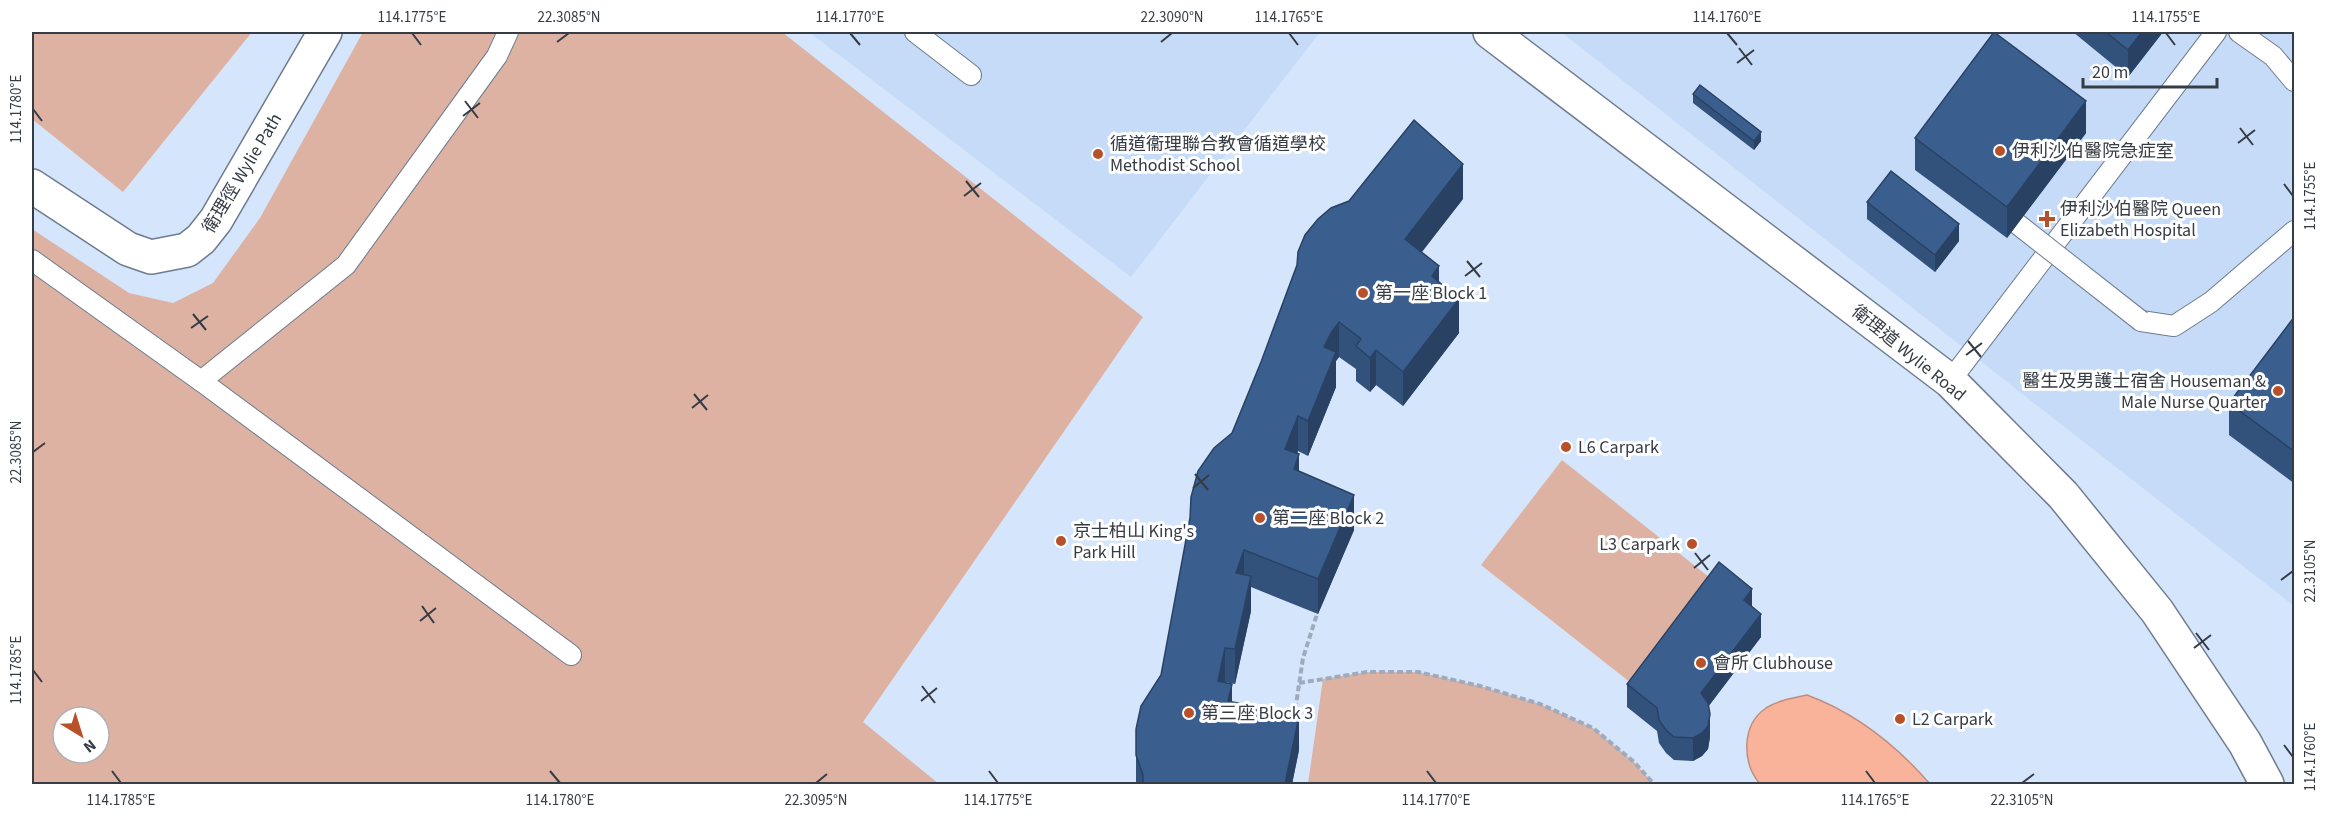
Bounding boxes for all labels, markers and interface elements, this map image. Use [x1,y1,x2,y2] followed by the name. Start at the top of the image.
[378,7,446,28] text: 114.1775°E
[537,7,601,28] text: 22.3085°N
[816,7,884,28] text: 114.1770°E
[1140,7,1204,28] text: 22.3090°N
[1255,7,1323,28] text: 114.1765°E
[1693,7,1761,28] text: 114.1760°E
[2132,7,2200,28] text: 114.1755°E
[2083,51,2216,89] scale bar
[2092,60,2128,85] text: 20 m
[6,75,27,143] text: 114.1780°E
[197,109,288,238] street label: 衛理徑 Wylie Path
[1110,132,1326,178] place label: 循道衞理聯合教會循道學校 Methodist School
[2012,139,2174,164] place label: 伊利沙伯醫院急症室
[1993,144,2007,158] marker: 伊利沙伯醫院急症室
[1091,147,1105,161] marker: 循道衞理聯合教會循道學校 Methodist School
[2300,162,2321,230] text: 114.1755°E
[2060,197,2221,243] place label: 伊利沙伯醫院 Queen Elizabeth Hospital
[2038,210,2056,228] marker: 伊利沙伯醫院 Queen Elizabeth Hospital
[1375,281,1487,306] place label: 第一座 Block 1
[1356,286,1370,300] marker: 第一座 Block 1
[1846,300,1971,407] street label: 衛理道 Wylie Road
[2022,369,2267,415] place label: 醫生及男護士宿舍 Houseman & Male Nurse Quarter
[2271,384,2285,398] marker: 醫生及男護士宿舍 Houseman & Male Nurse Quarter
[6,420,27,484] text: 22.3085°N
[1578,435,1659,460] place label: L6 Carpark
[1559,440,1573,454] marker: L6 Carpark
[1272,506,1384,531] place label: 第二座 Block 2
[1253,511,1267,525] marker: 第二座 Block 2
[1073,519,1194,565] place label: 京士柏山 King's Park Hill
[1599,532,1680,557] place label: L3 Carpark
[1054,534,1068,548] marker: 京士柏山 King's Park Hill
[1685,537,1699,551] marker: L3 Carpark
[2300,539,2321,603] text: 22.3105°N
[6,636,27,704] text: 114.1785°E
[1713,651,1833,676] place label: 會所 Clubhouse
[1694,656,1708,670] marker: 會所 Clubhouse
[1201,701,1313,726] place label: 第三座 Block 3
[51,705,111,765] north arrow
[1182,706,1196,720] marker: 第三座 Block 3
[1912,707,1993,732] place label: L2 Carpark
[1893,712,1907,726] marker: L2 Carpark
[2300,723,2321,791] text: 114.1760°E
[79,734,101,758] text: N
[87,790,155,811] text: 114.1785°E
[526,790,594,811] text: 114.1780°E
[784,790,848,811] text: 22.3095°N
[964,790,1032,811] text: 114.1775°E
[1402,790,1470,811] text: 114.1770°E
[1841,790,1909,811] text: 114.1765°E
[1990,790,2054,811] text: 22.3105°N

